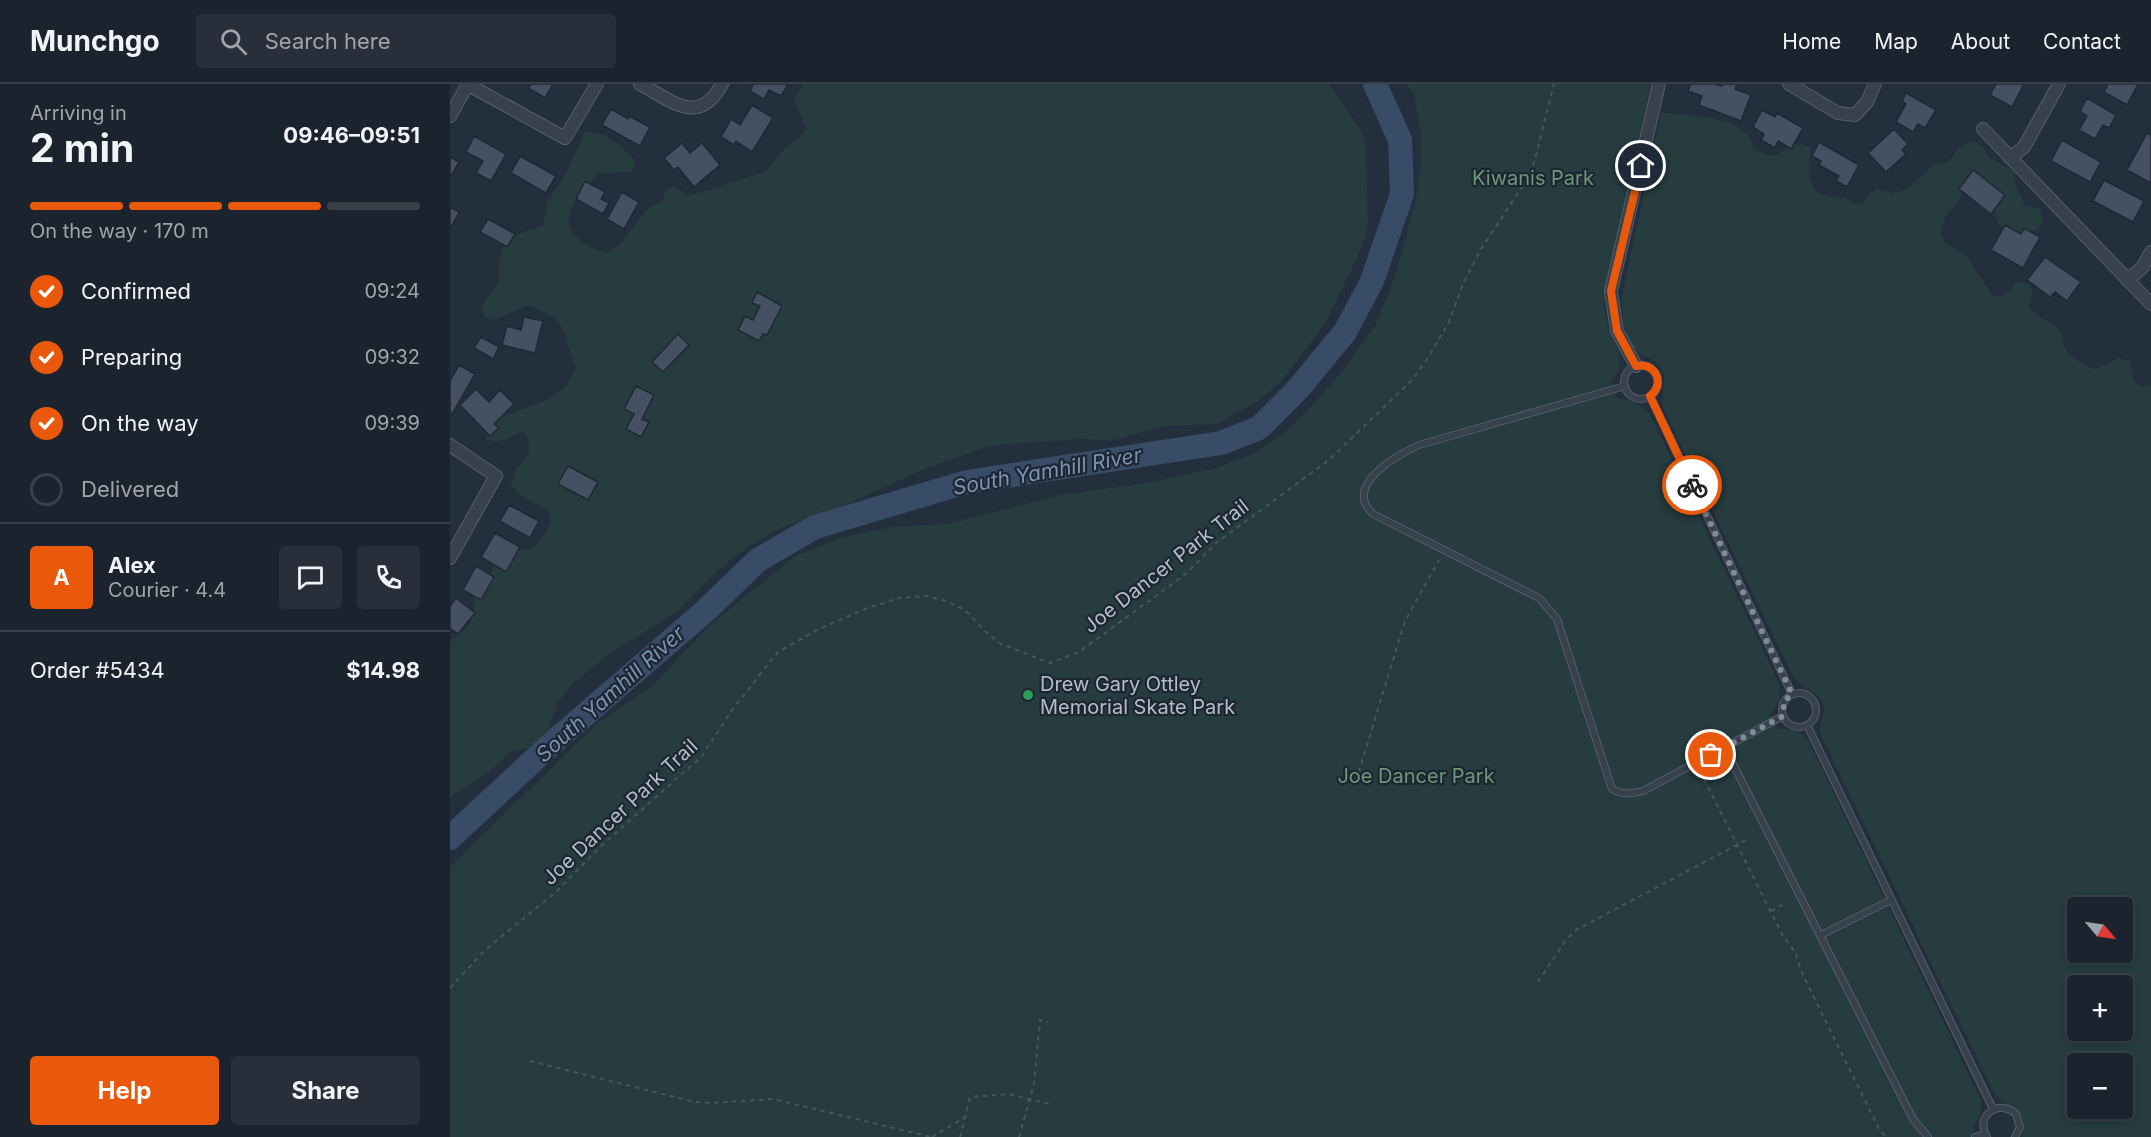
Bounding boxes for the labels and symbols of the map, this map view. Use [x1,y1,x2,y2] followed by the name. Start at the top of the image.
[1615,140,1666,191] pin
[1472,166,1594,190] park label: Kiwanis Park
[951,442,1144,500] water label: South Yamhill River
[1662,455,1722,515] courier
[1079,494,1253,638] street label: Joe Dancer Park Trail
[531,620,690,767] water label: South Yamhill River
[1040,672,1235,719] place label: Drew Gary Ottley Memorial Skate Park
[1021,688,1035,702] marker: Drew Gary Ottley Memorial Skate Park
[1685,729,1736,780] pin
[538,734,702,890] street label: Joe Dancer Park Trail
[1337,764,1495,788] park label: Joe Dancer Park
[2067,897,2133,963] north arrow

